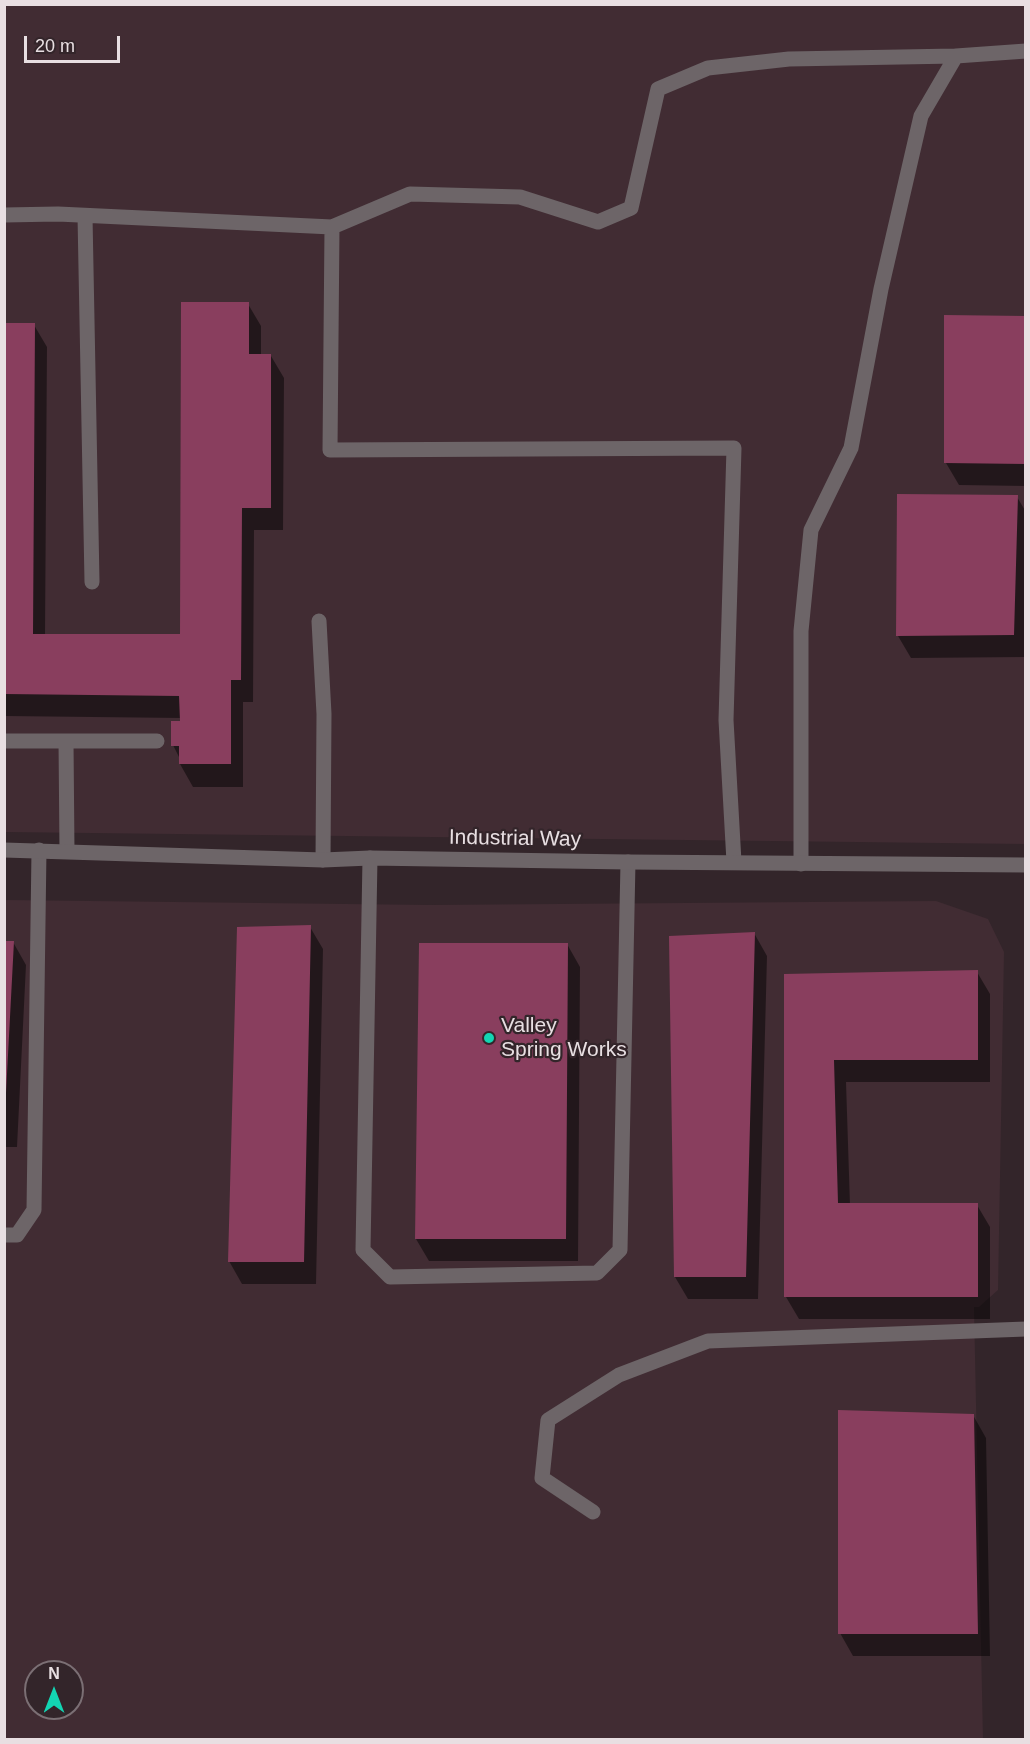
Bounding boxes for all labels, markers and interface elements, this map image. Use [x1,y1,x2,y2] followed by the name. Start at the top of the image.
[27,24,123,62] scale bar
[35,36,75,56] text: 20 m
[449,825,581,853] street label: Industrial Way
[501,1013,627,1063] place label: Valley Spring Works
[482,1031,496,1045] marker: Valley Spring Works
[24,1660,84,1720] north arrow
[48,1665,60,1682] text: N

